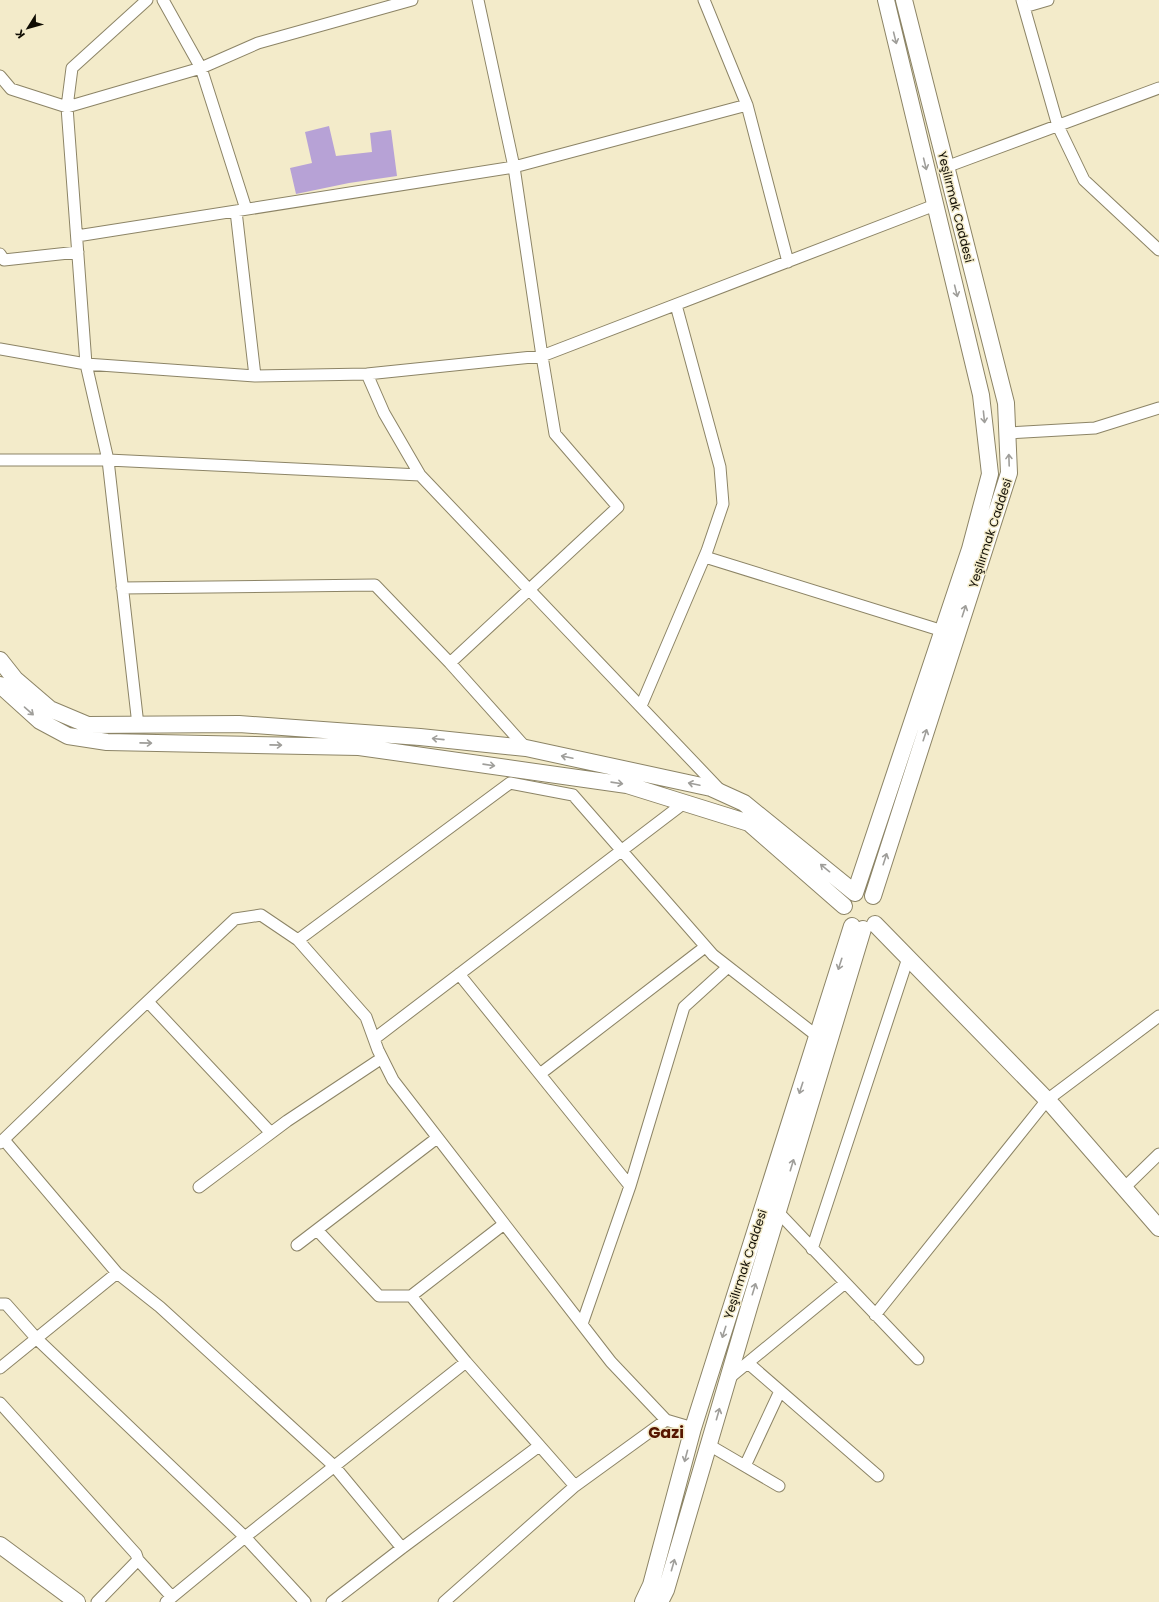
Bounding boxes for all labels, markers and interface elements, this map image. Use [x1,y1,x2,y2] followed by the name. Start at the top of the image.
[8,8,48,48] north arrow
[11,26,29,42] text: K
[891,31,899,44] one-way arrow
[934,150,978,264] street label: Yeşilırmak Caddesi
[922,157,930,170] one-way arrow
[953,284,960,297] one-way arrow
[980,410,987,423] one-way arrow
[1005,454,1012,467] one-way arrow
[964,476,1016,590] street label: Yeşilırmak Caddesi
[961,606,969,618] one-way arrow
[24,706,34,716] one-way arrow
[921,729,929,741] one-way arrow
[432,736,445,743] one-way arrow
[139,739,152,747] one-way arrow
[269,741,282,749] one-way arrow
[561,753,574,761] one-way arrow
[482,761,495,769] one-way arrow
[610,779,623,787] one-way arrow
[688,780,701,788] one-way arrow
[881,853,889,865] one-way arrow
[820,864,831,873] one-way arrow
[836,957,843,970] one-way arrow
[797,1081,804,1094] one-way arrow
[789,1158,796,1171] one-way arrow
[719,1207,771,1321] street label: Yeşilırmak Caddesi
[751,1283,758,1296] one-way arrow
[720,1325,727,1338] one-way arrow
[715,1407,722,1420] one-way arrow
[648,1421,684,1444] district label: Gazi
[682,1449,689,1462] one-way arrow
[670,1559,677,1572] one-way arrow

